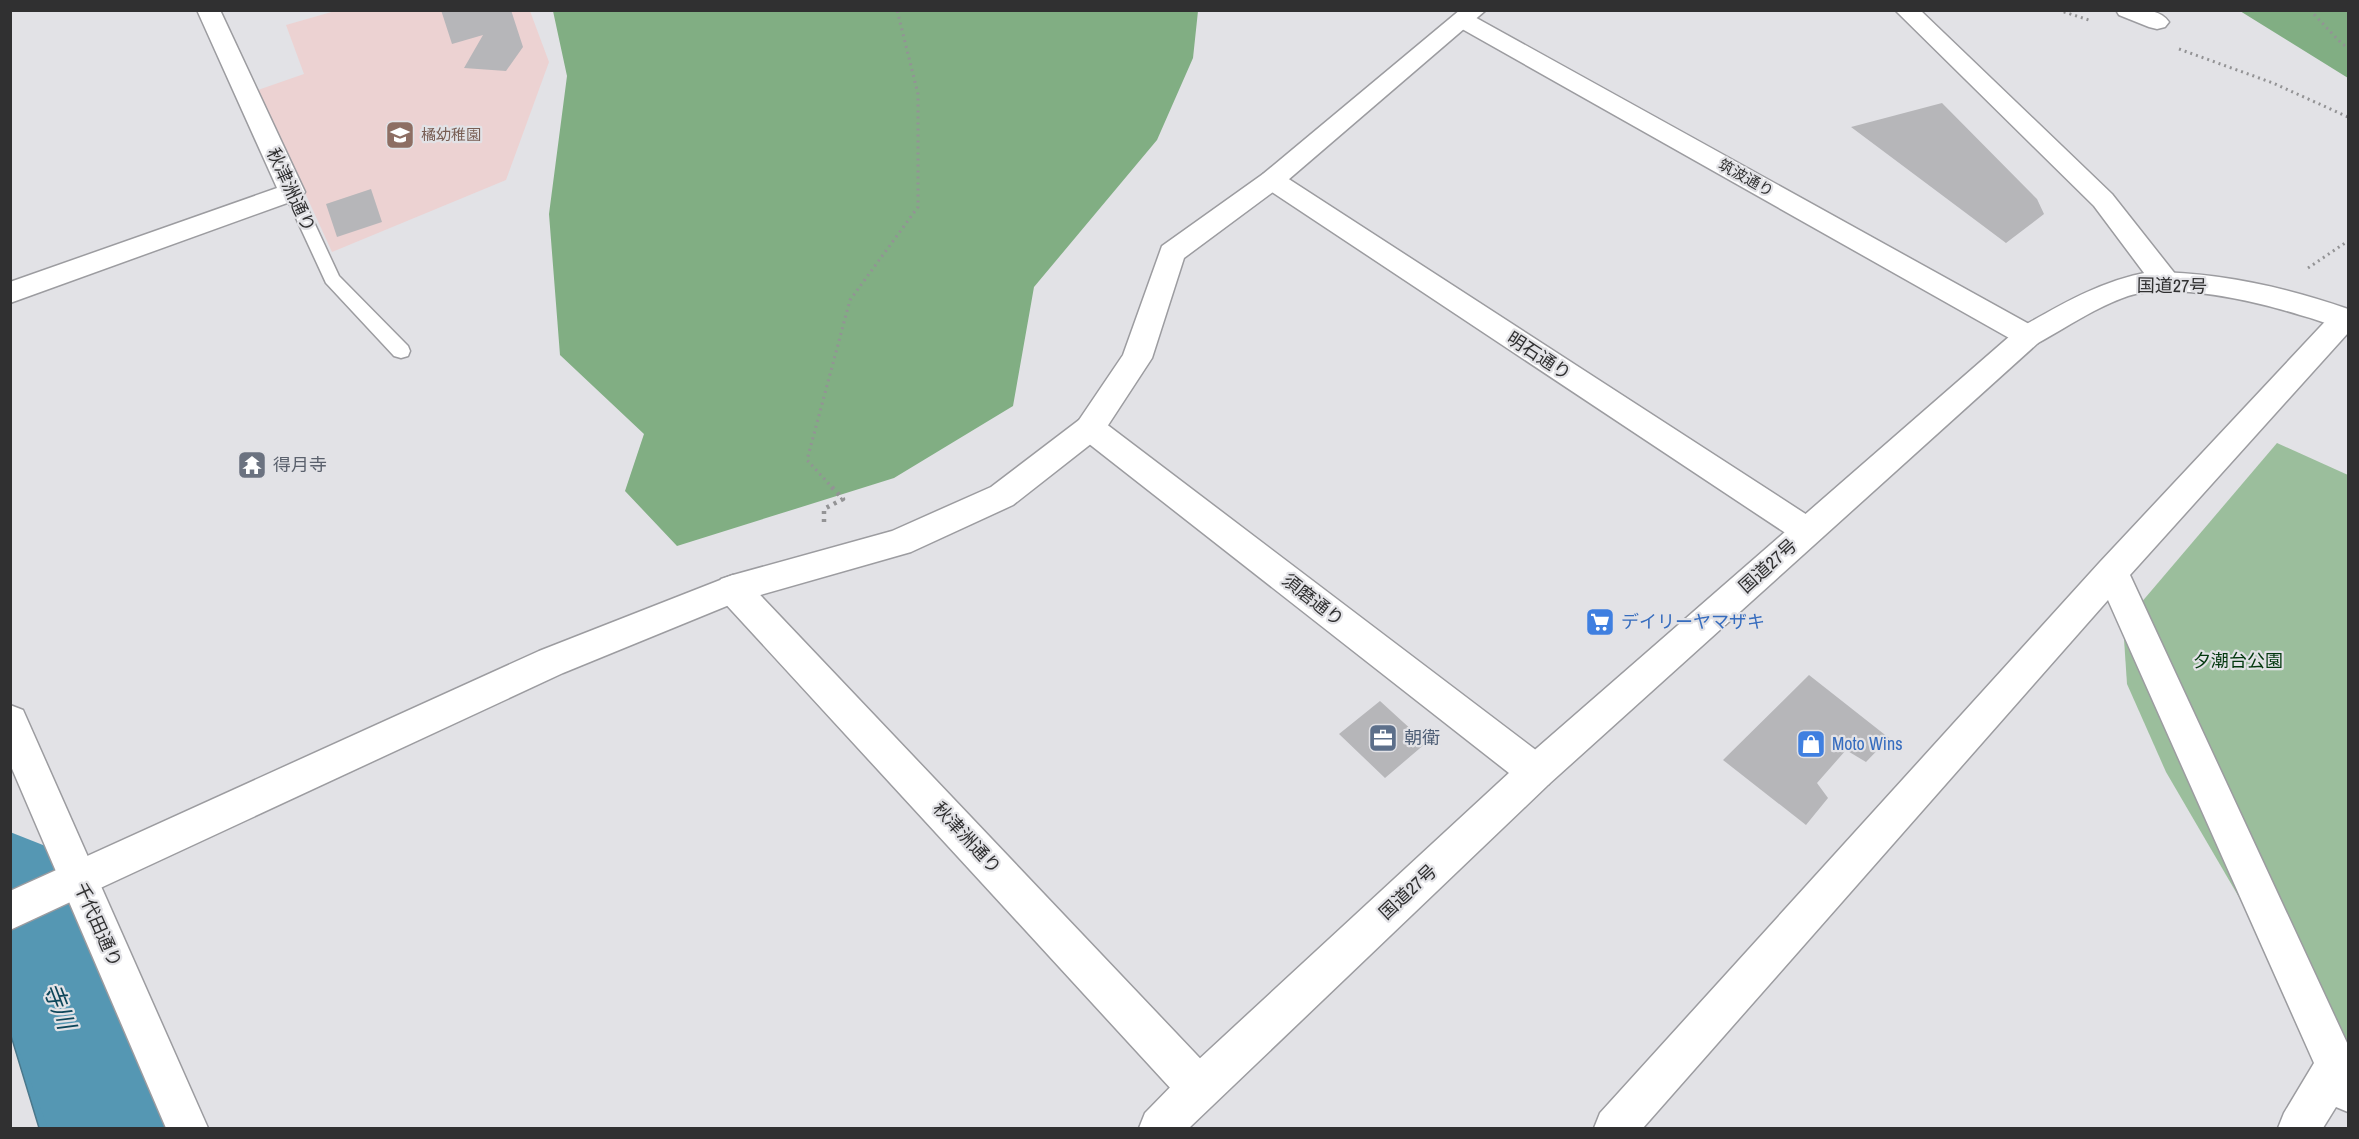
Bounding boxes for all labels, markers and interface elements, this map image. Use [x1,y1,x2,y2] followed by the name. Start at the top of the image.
[384,119,416,151] school or university icon: 橘幼稚園
[421,124,481,145] place label: 橘幼稚園
[261,144,322,236] street label: 秋津洲通り
[1715,154,1778,201] street label: 筑波通り
[2137,272,2207,299] street label: 国道27号
[1502,325,1576,386] street label: 明石通り
[236,449,268,481] temple icon: 得月寺
[273,452,327,477] place label: 得月寺
[1733,533,1802,598] street label: 国道27号
[1277,568,1349,632] street label: 須磨通り
[1584,606,1616,638] supermarket icon: デイリーヤマザキ
[1621,609,1765,634] place label: デイリーヤマザキ
[2193,648,2283,673] park label: 夕潮台公園
[1367,722,1399,754] office icon: 朝衛
[1404,725,1440,750] place label: 朝衛
[1795,728,1827,760] shop icon: Moto Wins
[1832,731,1903,756] place label: Moto Wins
[928,796,1007,879] street label: 秋津洲通り
[1373,858,1442,925] street label: 国道27号
[69,879,128,971] street label: 千代田通り
[36,978,85,1037] water label: 寺川

